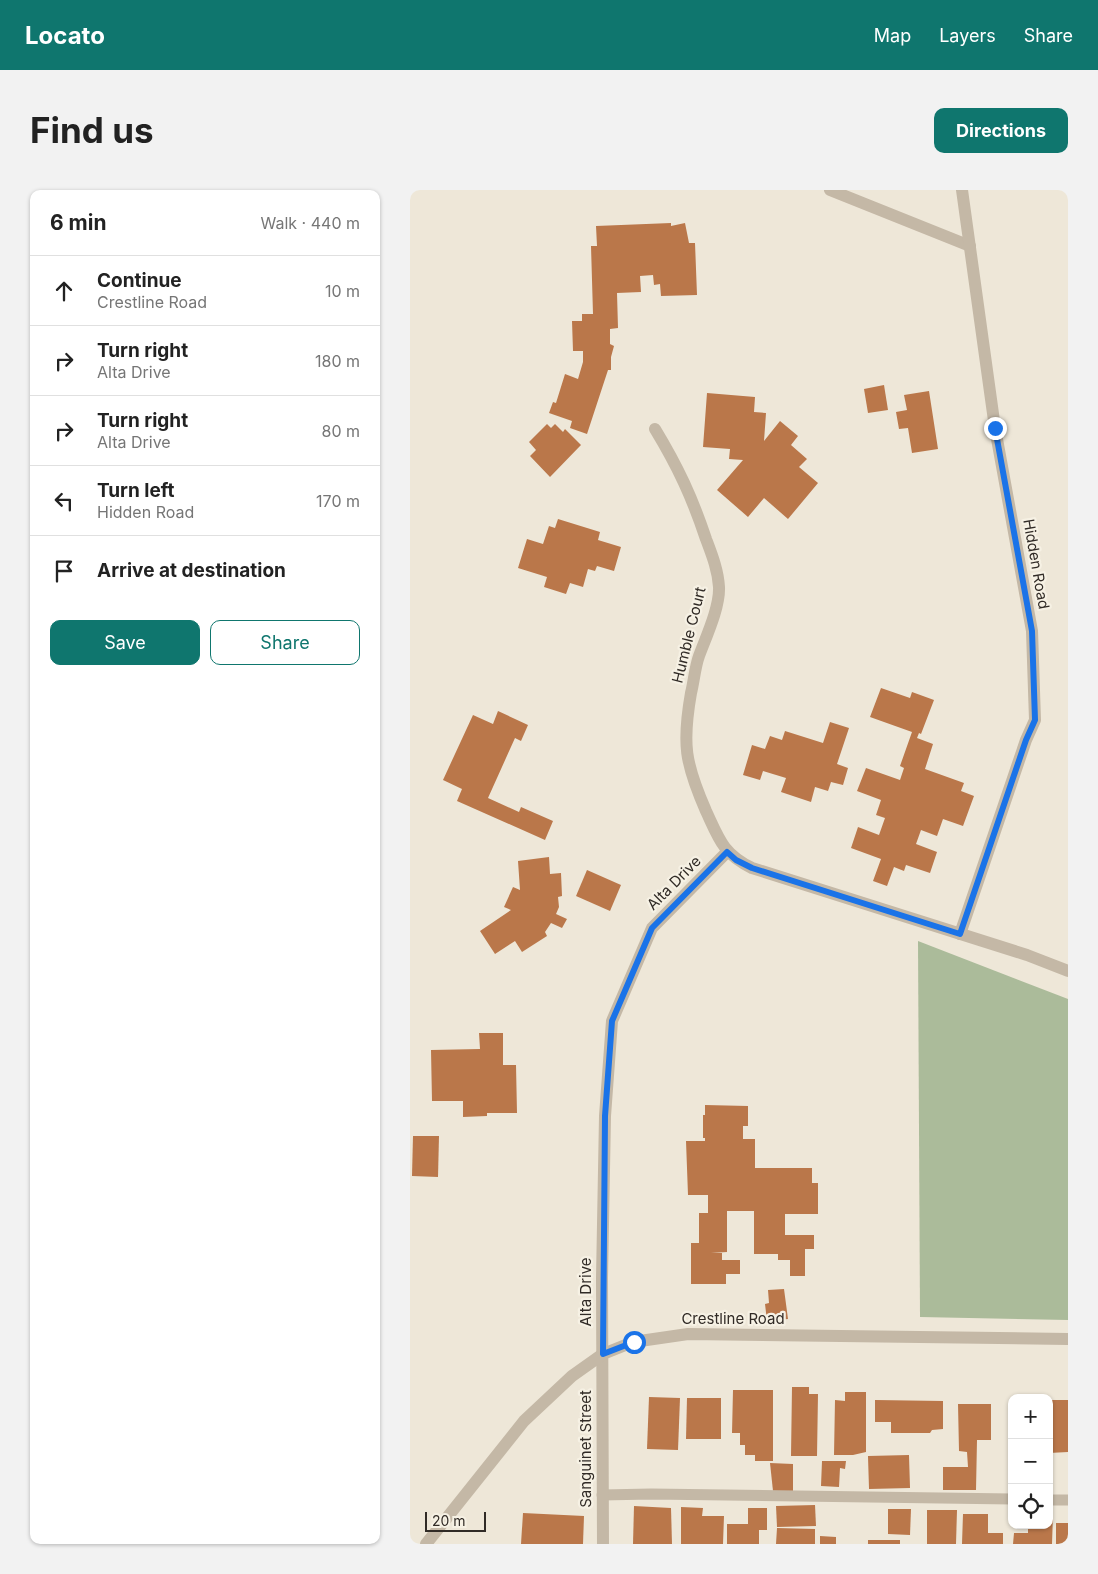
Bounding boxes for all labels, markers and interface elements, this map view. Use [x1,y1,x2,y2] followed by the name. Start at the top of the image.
[25,21,105,50] text: Locato
[874,25,911,46] text: Map
[939,25,996,46] text: Layers
[1024,25,1073,46] text: Share
[934,108,1068,153] button: Directions
[30,109,154,151] text: Find us
[50,210,107,235] text: 6 min
[261,213,360,233] text: Walk · 440 m
[97,269,182,292] text: Continue
[50,277,78,305] icon: ahead
[325,281,360,301] text: 10 m
[97,292,207,312] text: Crestline Road
[97,339,188,362] text: Turn right
[50,347,78,375] icon: right
[315,351,360,371] text: 180 m
[97,362,171,382] text: Alta Drive
[97,409,188,432] text: Turn right
[50,417,78,445] icon: right
[984,417,1007,440] route end
[321,421,360,441] text: 80 m
[97,432,171,452] text: Alta Drive
[97,479,175,502] text: Turn left
[50,487,78,515] icon: left
[316,491,360,511] text: 170 m
[97,502,194,522] text: Hidden Road
[1019,517,1054,610] street label: Hidden Road
[50,557,78,585] icon: arrive
[97,559,286,582] text: Arrive at destination
[667,585,710,685] street label: Humble Court
[50,620,200,665] button: Save
[210,620,360,665] button: Share
[643,852,705,914] street label: Alta Drive
[576,1257,595,1327] street label: Alta Drive
[681,1309,785,1328] street label: Crestline Road
[623,1331,646,1354] route start
[576,1390,595,1508] street label: Sanguinet Street
[1008,1394,1053,1529] map controls
[1008,1394,1053,1439] button: +
[1008,1439,1053,1484] button: −
[1008,1484,1053,1529] button: locate
[425,1509,486,1532] scale bar
[432,1512,466,1529] text: 20 m

